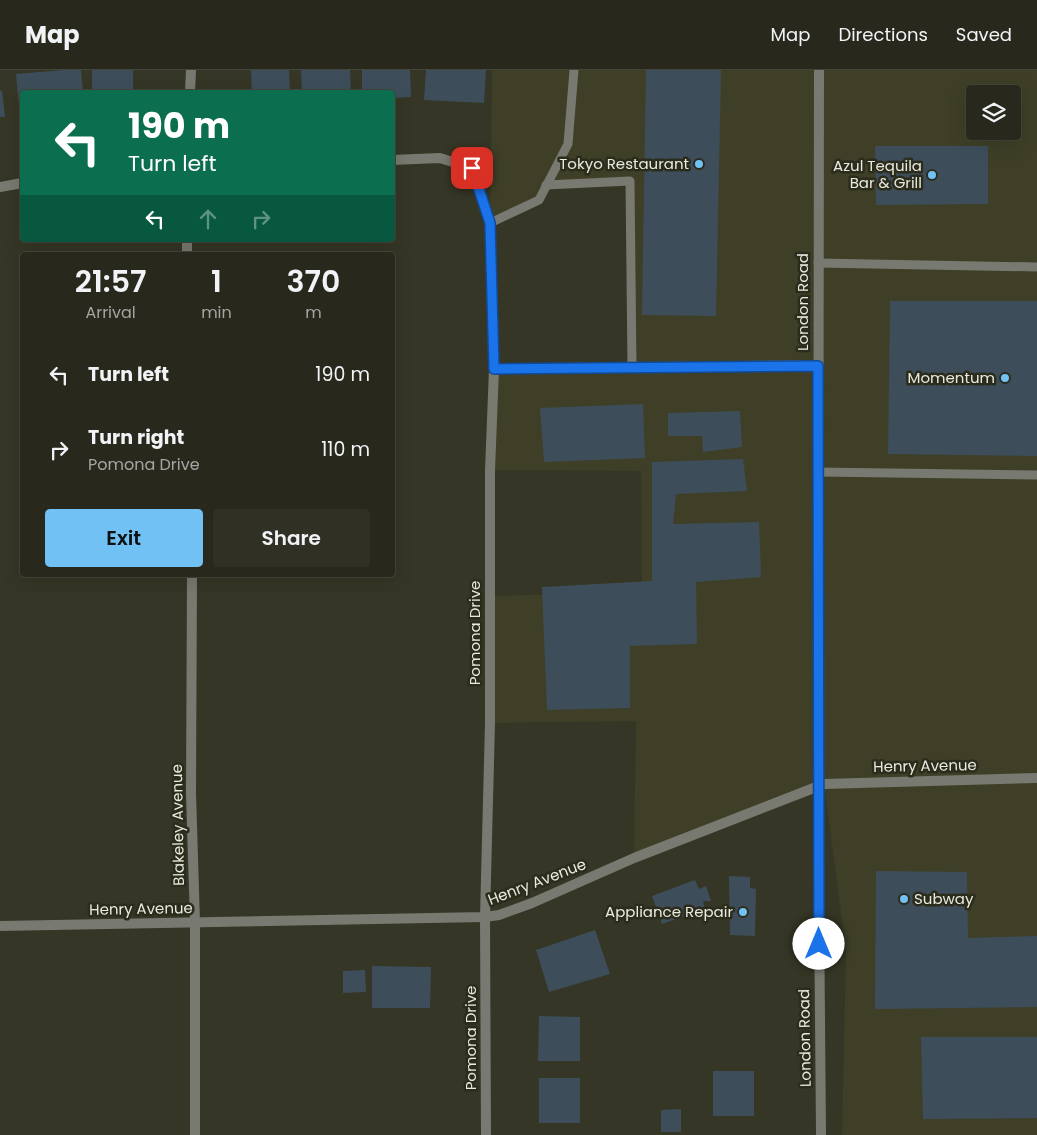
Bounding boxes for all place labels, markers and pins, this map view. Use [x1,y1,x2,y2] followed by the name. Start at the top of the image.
[451,147,493,189] pin
[559,153,689,174] place label: Tokyo Restaurant
[833,155,922,193] place label: Azul Tequila Bar & Grill
[693,158,705,170] marker: Tokyo Restaurant
[926,169,938,181] marker: Azul Tequila Bar & Grill
[908,367,995,388] place label: Momentum
[999,372,1011,384] marker: Momentum
[914,888,974,909] place label: Subway
[898,893,910,905] marker: Subway
[605,901,733,922] place label: Appliance Repair
[737,906,749,918] marker: Appliance Repair

